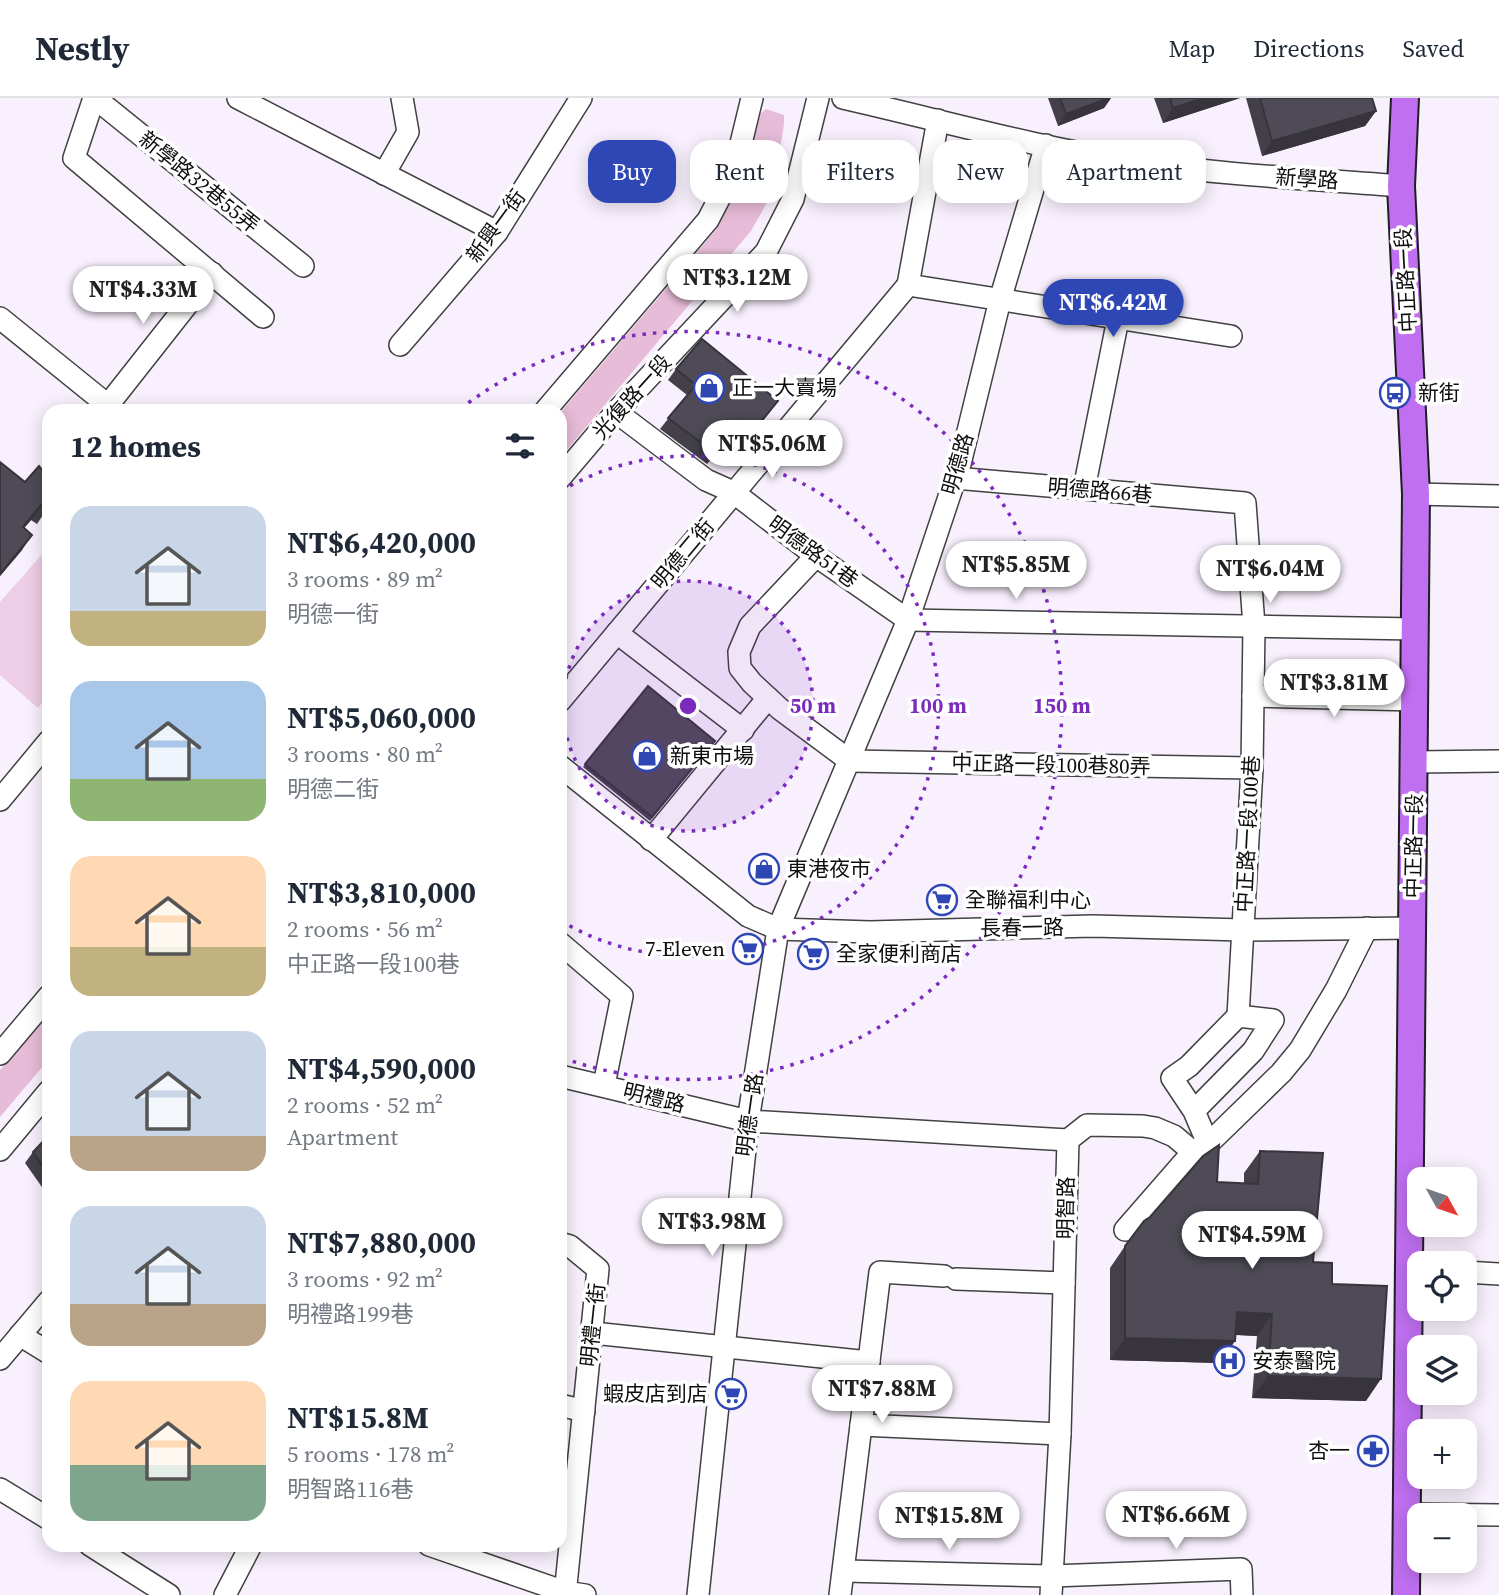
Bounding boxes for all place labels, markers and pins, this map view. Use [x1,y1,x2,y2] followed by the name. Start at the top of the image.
[665,254,809,314] pin: NT$3.12M
[71,266,215,326] pin: NT$4.33M
[1041,280,1185,339] pin: NT$6.42M
[692,371,726,405] shop icon: 正一大賣場
[732,373,837,402] place label: 正一大賣場
[1378,376,1412,410] bus stop icon: 新街
[1418,378,1460,407] place label: 新街
[700,420,844,480] pin: NT$5.06M
[944,542,1088,601] pin: NT$5.85M
[1198,546,1342,605] pin: NT$6.04M
[1262,660,1406,719] pin: NT$3.81M
[676,694,700,718] centre of rings
[630,739,664,773] shop icon: 新東市場
[670,741,754,770] place label: 新東市場
[747,852,781,886] shop icon: 東港夜市
[787,854,871,883] place label: 東港夜市
[925,883,959,917] supermarket icon: 全聯福利中心
[965,885,1091,914] place label: 全聯福利中心
[731,932,765,966] supermarket icon: 7-Eleven
[645,934,725,963] place label: 7-Eleven
[796,937,830,971] supermarket icon: 全家便利商店
[836,939,962,968] place label: 全家便利商店
[640,1198,784,1258] pin: NT$3.98M
[1180,1212,1324,1271] pin: NT$4.59M
[1212,1344,1246,1378] hospital icon: 安泰醫院
[1252,1346,1336,1375] place label: 安泰醫院
[810,1366,954,1425] pin: NT$7.88M
[714,1377,748,1411] supermarket icon: 蝦皮店到店
[603,1379,708,1408] place label: 蝦皮店到店
[1356,1434,1390,1468] pharmacy icon: 杏一
[1308,1436,1350,1465] place label: 杏一
[877,1492,1021,1552] pin: NT$15.8M
[1104,1492,1248,1551] pin: NT$6.66M

